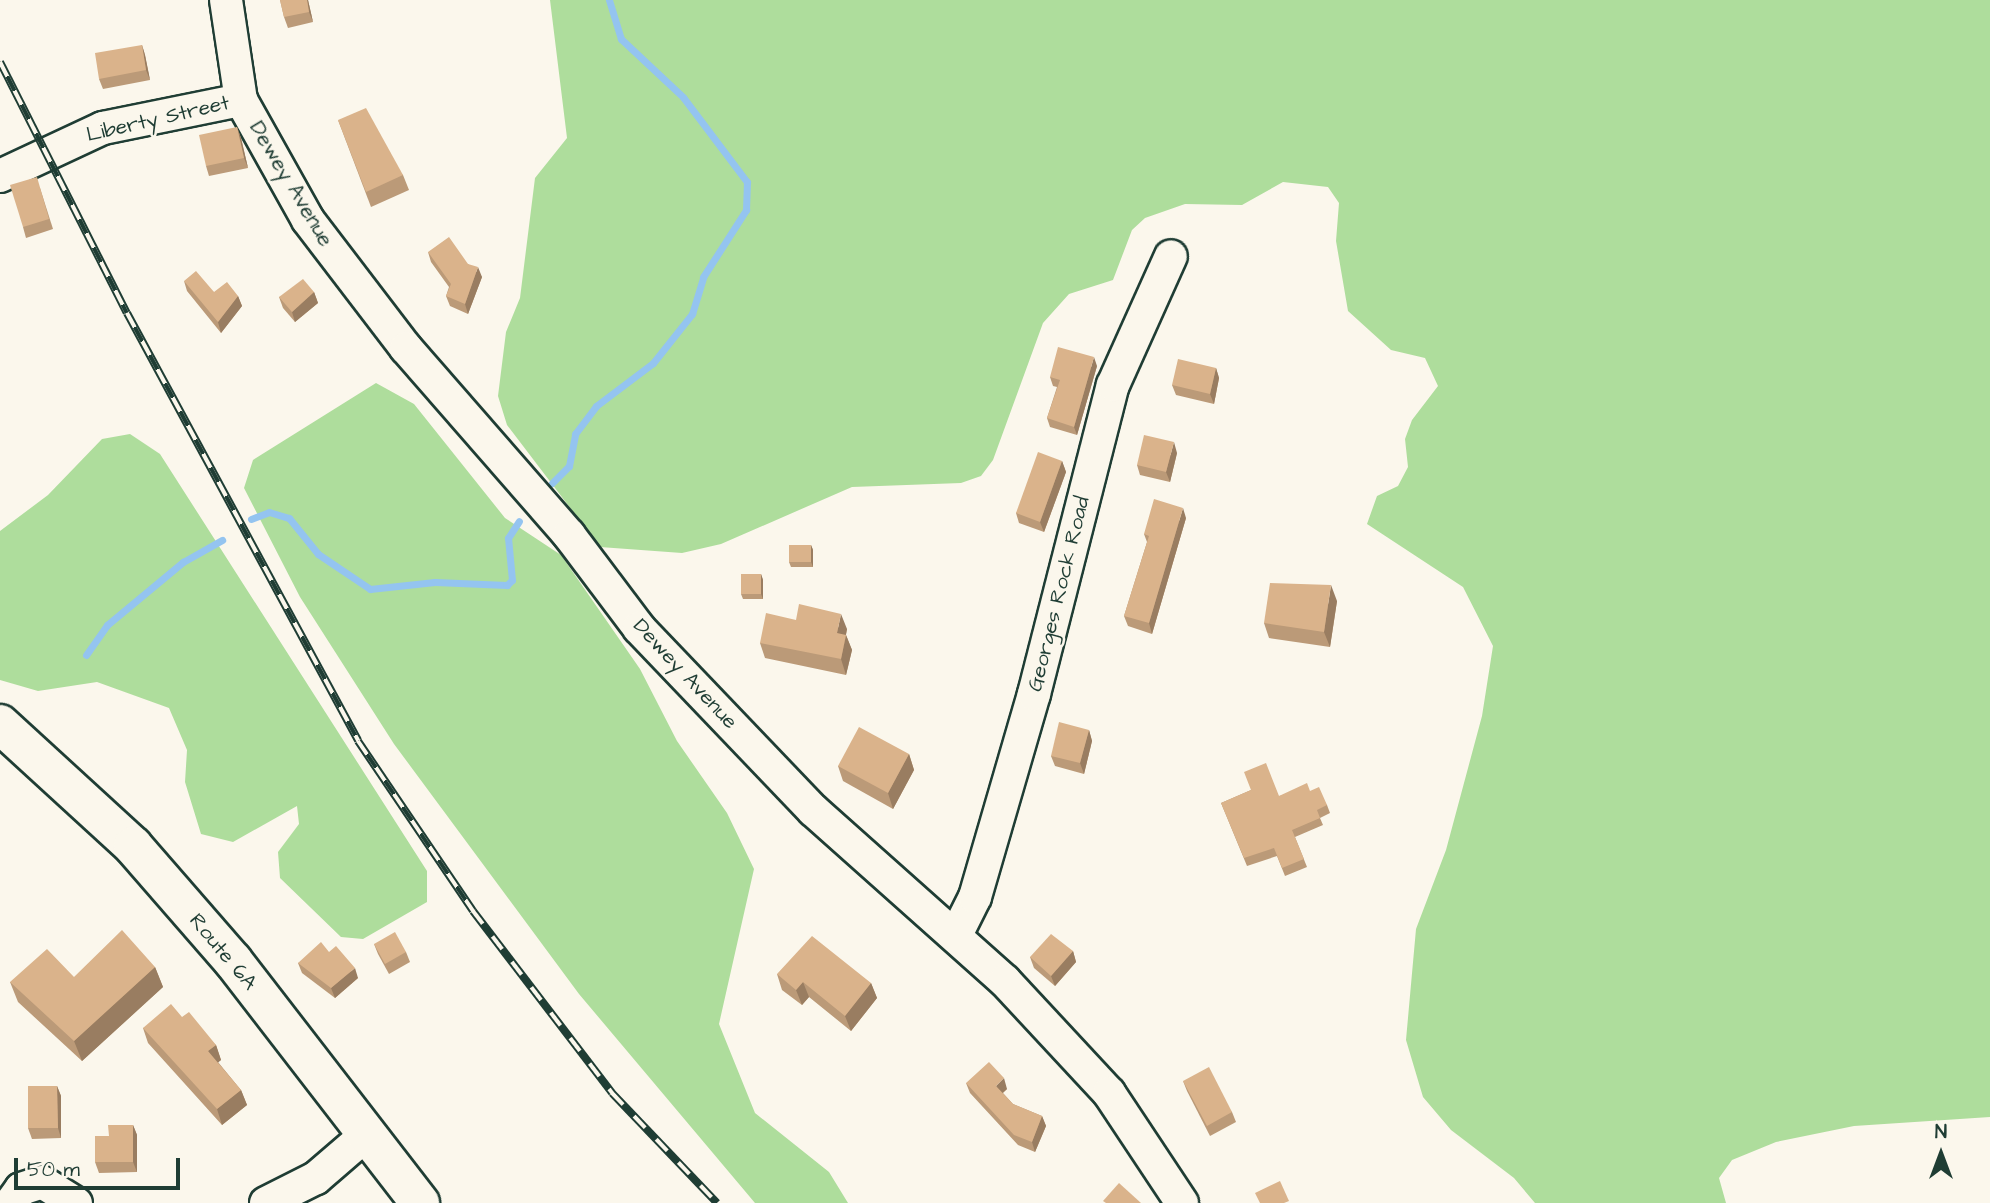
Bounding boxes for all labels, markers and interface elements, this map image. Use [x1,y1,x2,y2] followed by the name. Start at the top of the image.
[84,90,232,148] street label: Liberty Street
[244,117,338,251] street label: Dewey Avenue
[1023,494,1095,694] street label: Georges Rock Road
[628,614,742,734] street label: Dewey Avenue
[184,909,262,995] street label: Route 6A
[1906,1119,1976,1189] north arrow
[1935,1119,1947,1146] text: N
[18,1144,184,1188] scale bar
[27,1155,80,1184] text: 50 m

